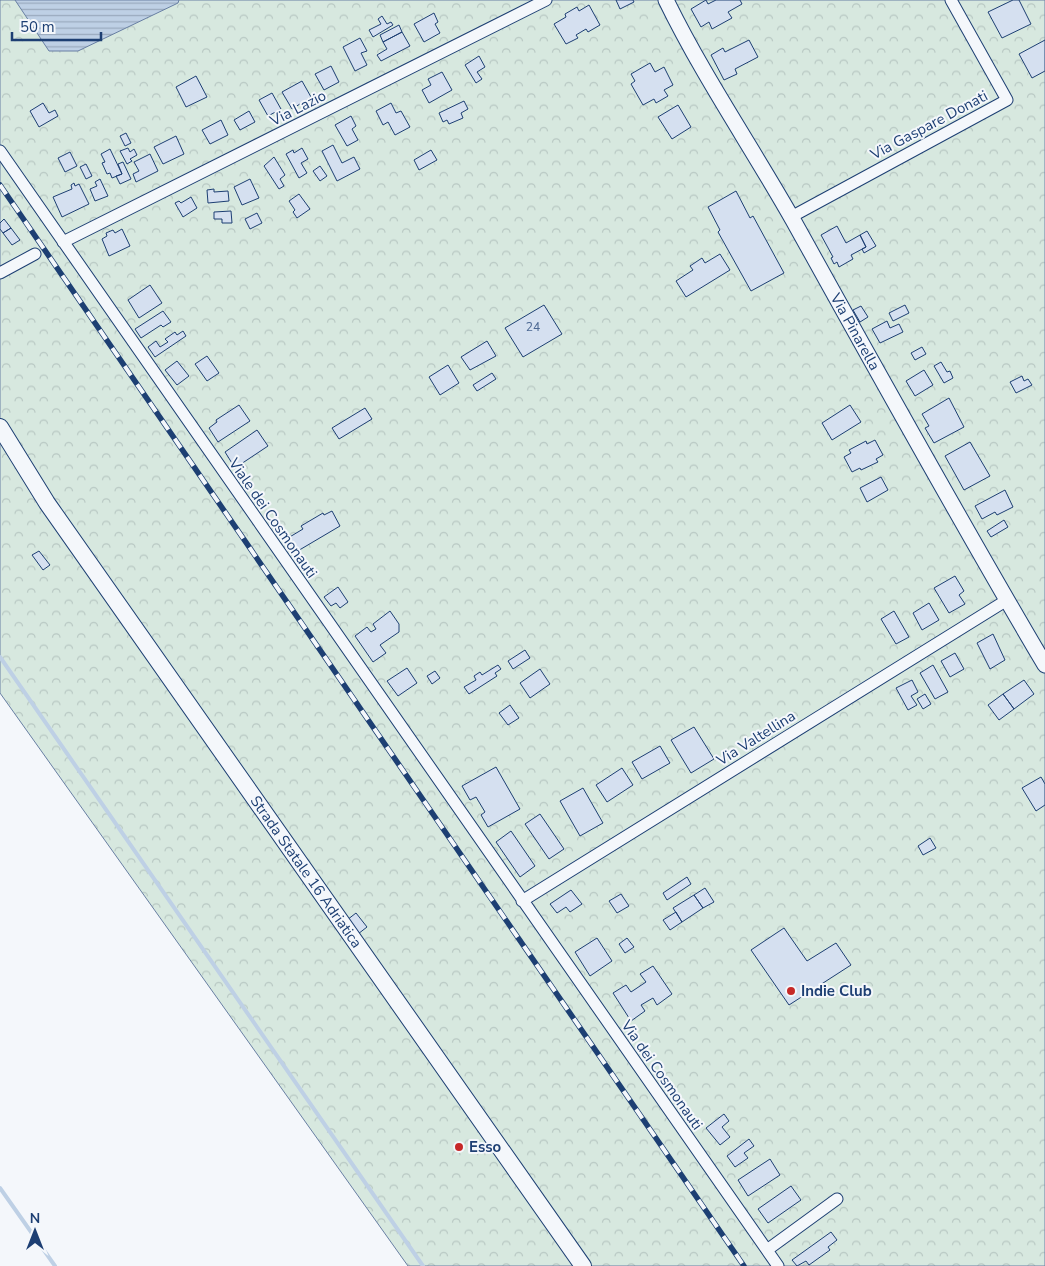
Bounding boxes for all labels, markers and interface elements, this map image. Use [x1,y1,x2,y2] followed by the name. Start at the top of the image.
[12,10,101,42] scale bar
[20,17,55,37] text: 50 m
[266,85,329,131] street label: Via Lazio
[866,86,991,165] street label: Via Gaspare Donati
[825,289,885,374] street label: Via Pinarella
[526,319,540,335] house number: 24
[224,453,322,582] street label: Viale dei Cosmonauti
[712,706,799,771] street label: Via Valtellina
[246,792,367,952] street label: Strada Statale 16 Adriatica
[801,981,872,1001] place label: Indie Club
[785,985,797,997] marker: Indie Club
[616,1015,707,1134] street label: Via dei Cosmonauti
[469,1137,502,1157] place label: Esso
[453,1141,465,1153] marker: Esso
[10,1206,60,1256] north arrow
[30,1209,40,1228] text: N

